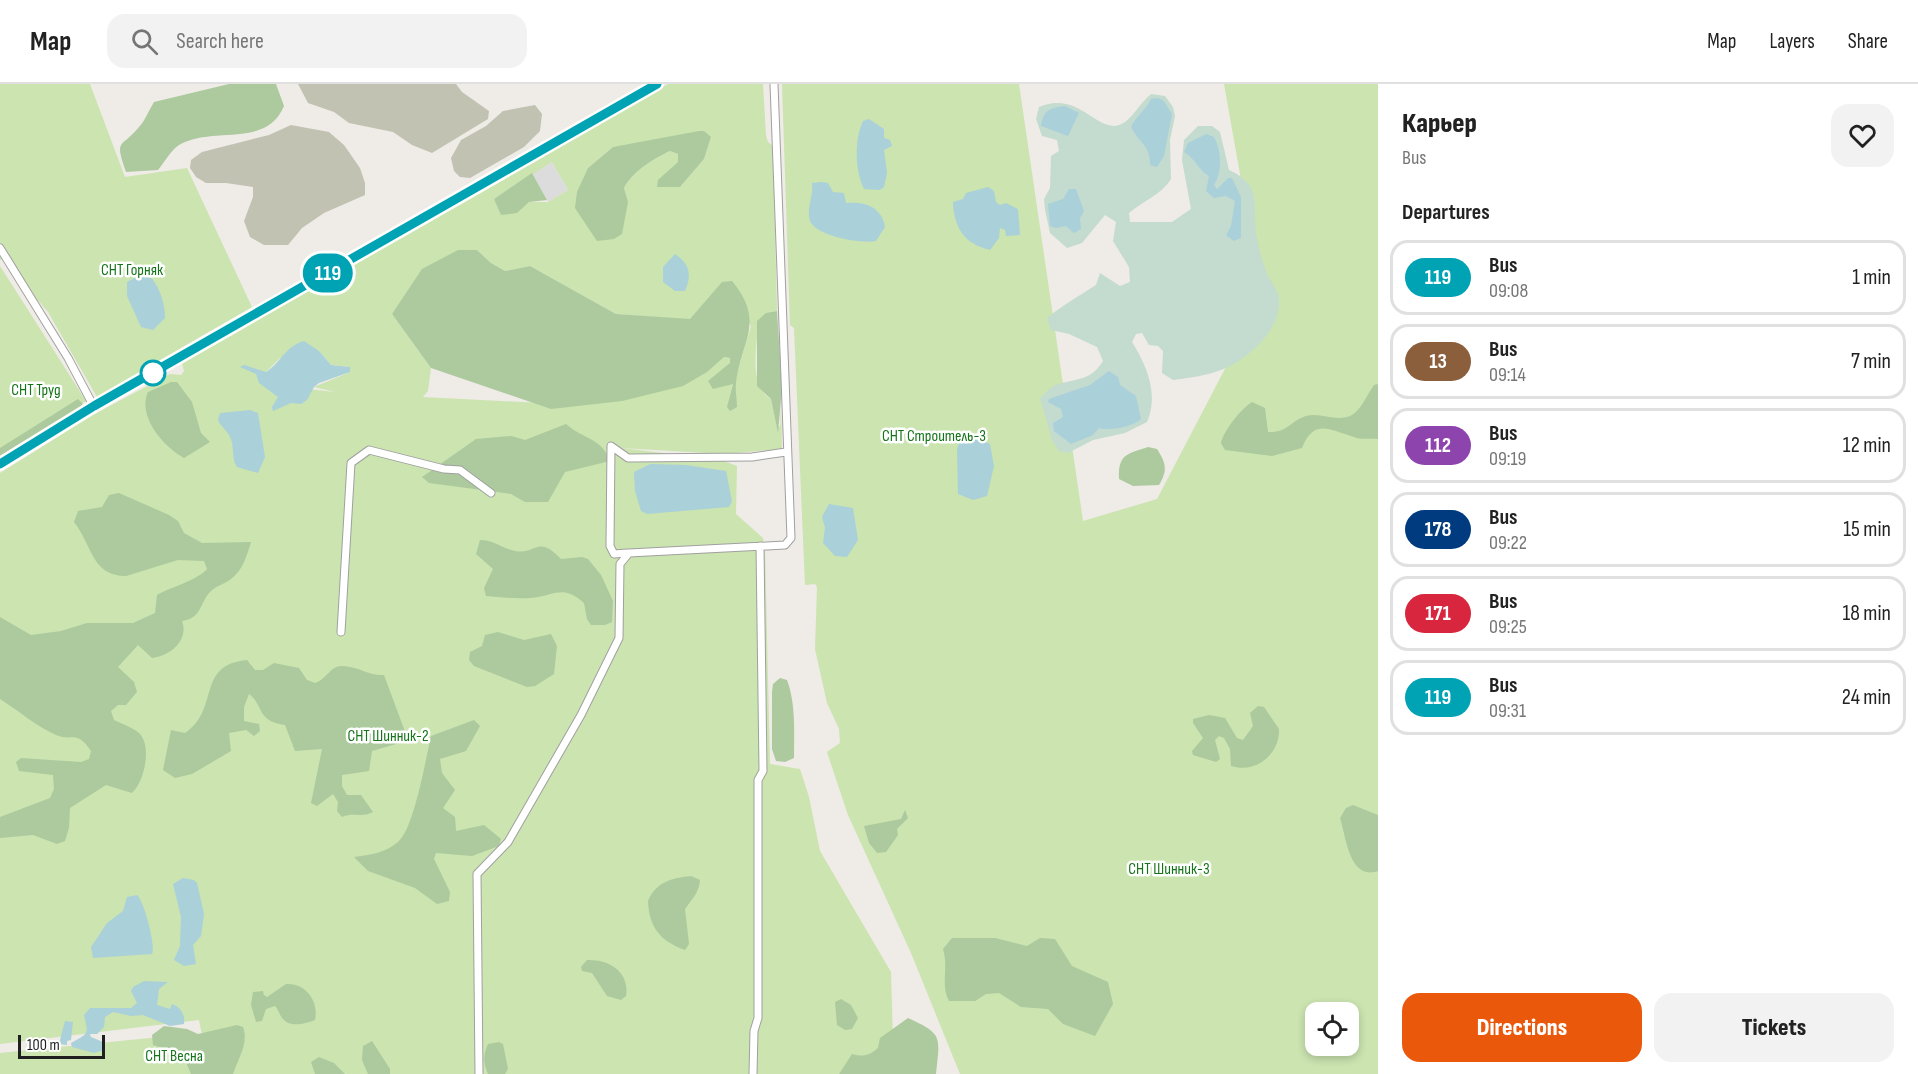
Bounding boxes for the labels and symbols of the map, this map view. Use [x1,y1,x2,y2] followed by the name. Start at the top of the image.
[294,254,362,292] line badge: 119
[101,261,164,280] park label: СНТ Горняк
[140,360,166,386] unlabelled marker
[11,381,61,400] park label: СНТ Труд
[882,427,986,446] park label: СНТ Строитель-3
[347,727,429,746] park label: СНТ Шинник-2
[1128,860,1210,879] park label: СНТ Шинник-3
[18,1032,105,1060] scale bar
[145,1047,203,1066] park label: СНТ Весна

